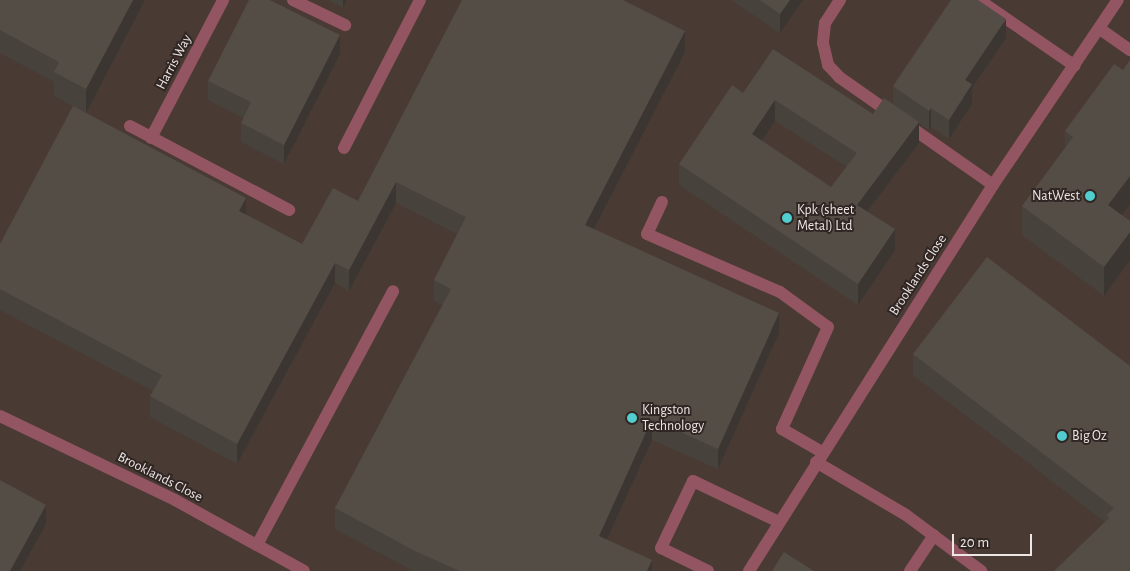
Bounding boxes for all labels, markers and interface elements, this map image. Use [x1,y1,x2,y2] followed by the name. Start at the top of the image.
[153,32,195,92] street label: Harris Way
[1032,188,1080,204] place label: NatWest
[1084,190,1096,202] marker: NatWest
[797,202,854,234] place label: Kpk (sheet Metal) Ltd
[781,212,793,224] marker: Kpk (sheet Metal) Ltd
[886,231,950,319] street label: Brooklands Close
[642,402,704,434] place label: Kingston Technology
[626,412,638,424] marker: Kingston Technology
[1072,428,1107,444] place label: Big Oz
[1056,430,1068,442] marker: Big Oz
[115,448,205,506] street label: Brooklands Close
[955,524,1035,556] scale bar
[960,535,989,550] text: 20 m

